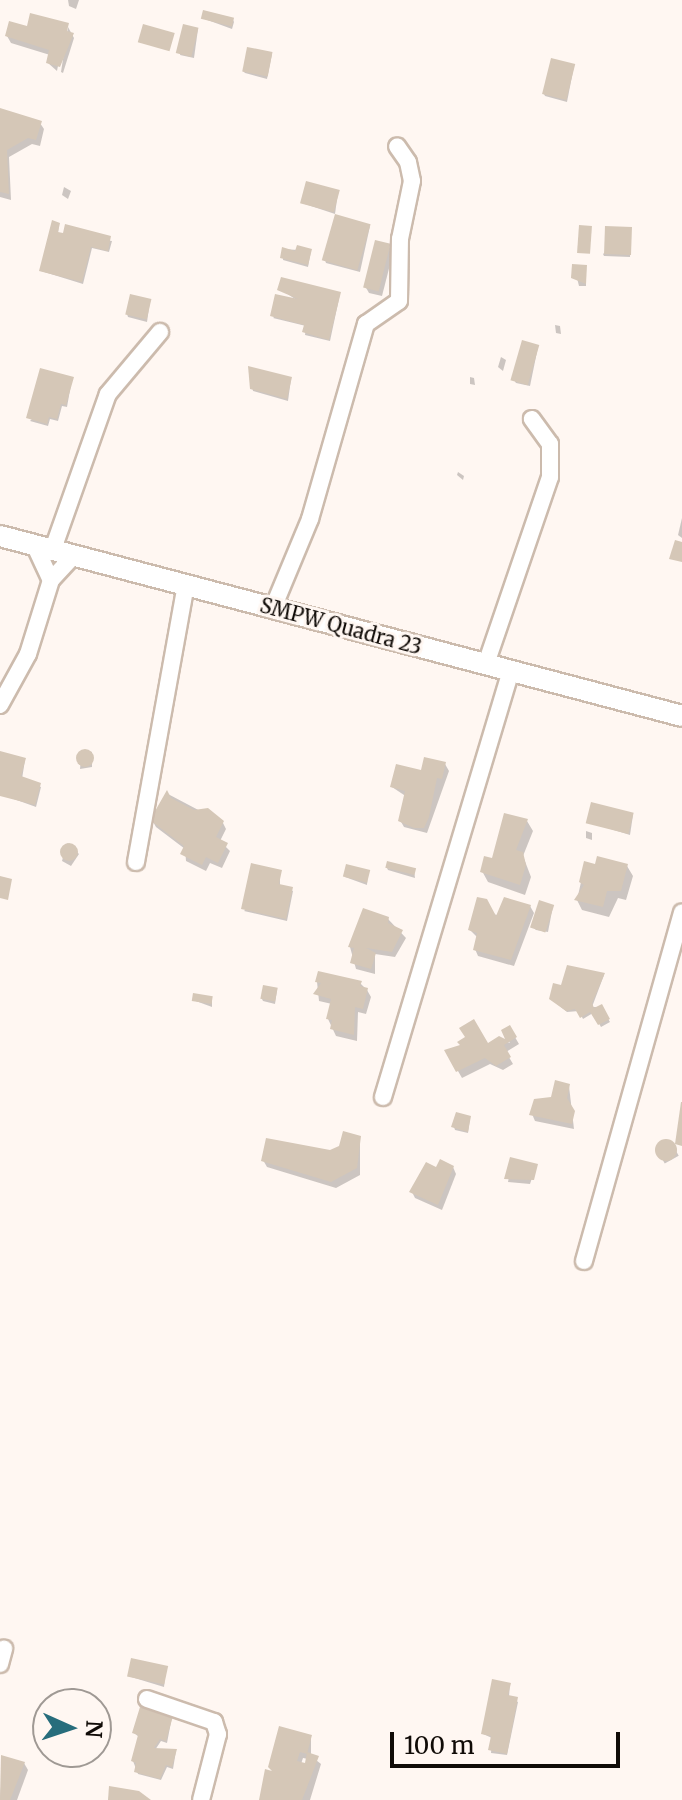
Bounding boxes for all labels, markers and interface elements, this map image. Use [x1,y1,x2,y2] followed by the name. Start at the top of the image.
[257,593,425,659] street label: SMPW Quadra 23
[32,1688,112,1768] north arrow
[394,1716,624,1766] scale bar
[80,1720,108,1739] text: N
[404,1730,474,1761] text: 100 m

